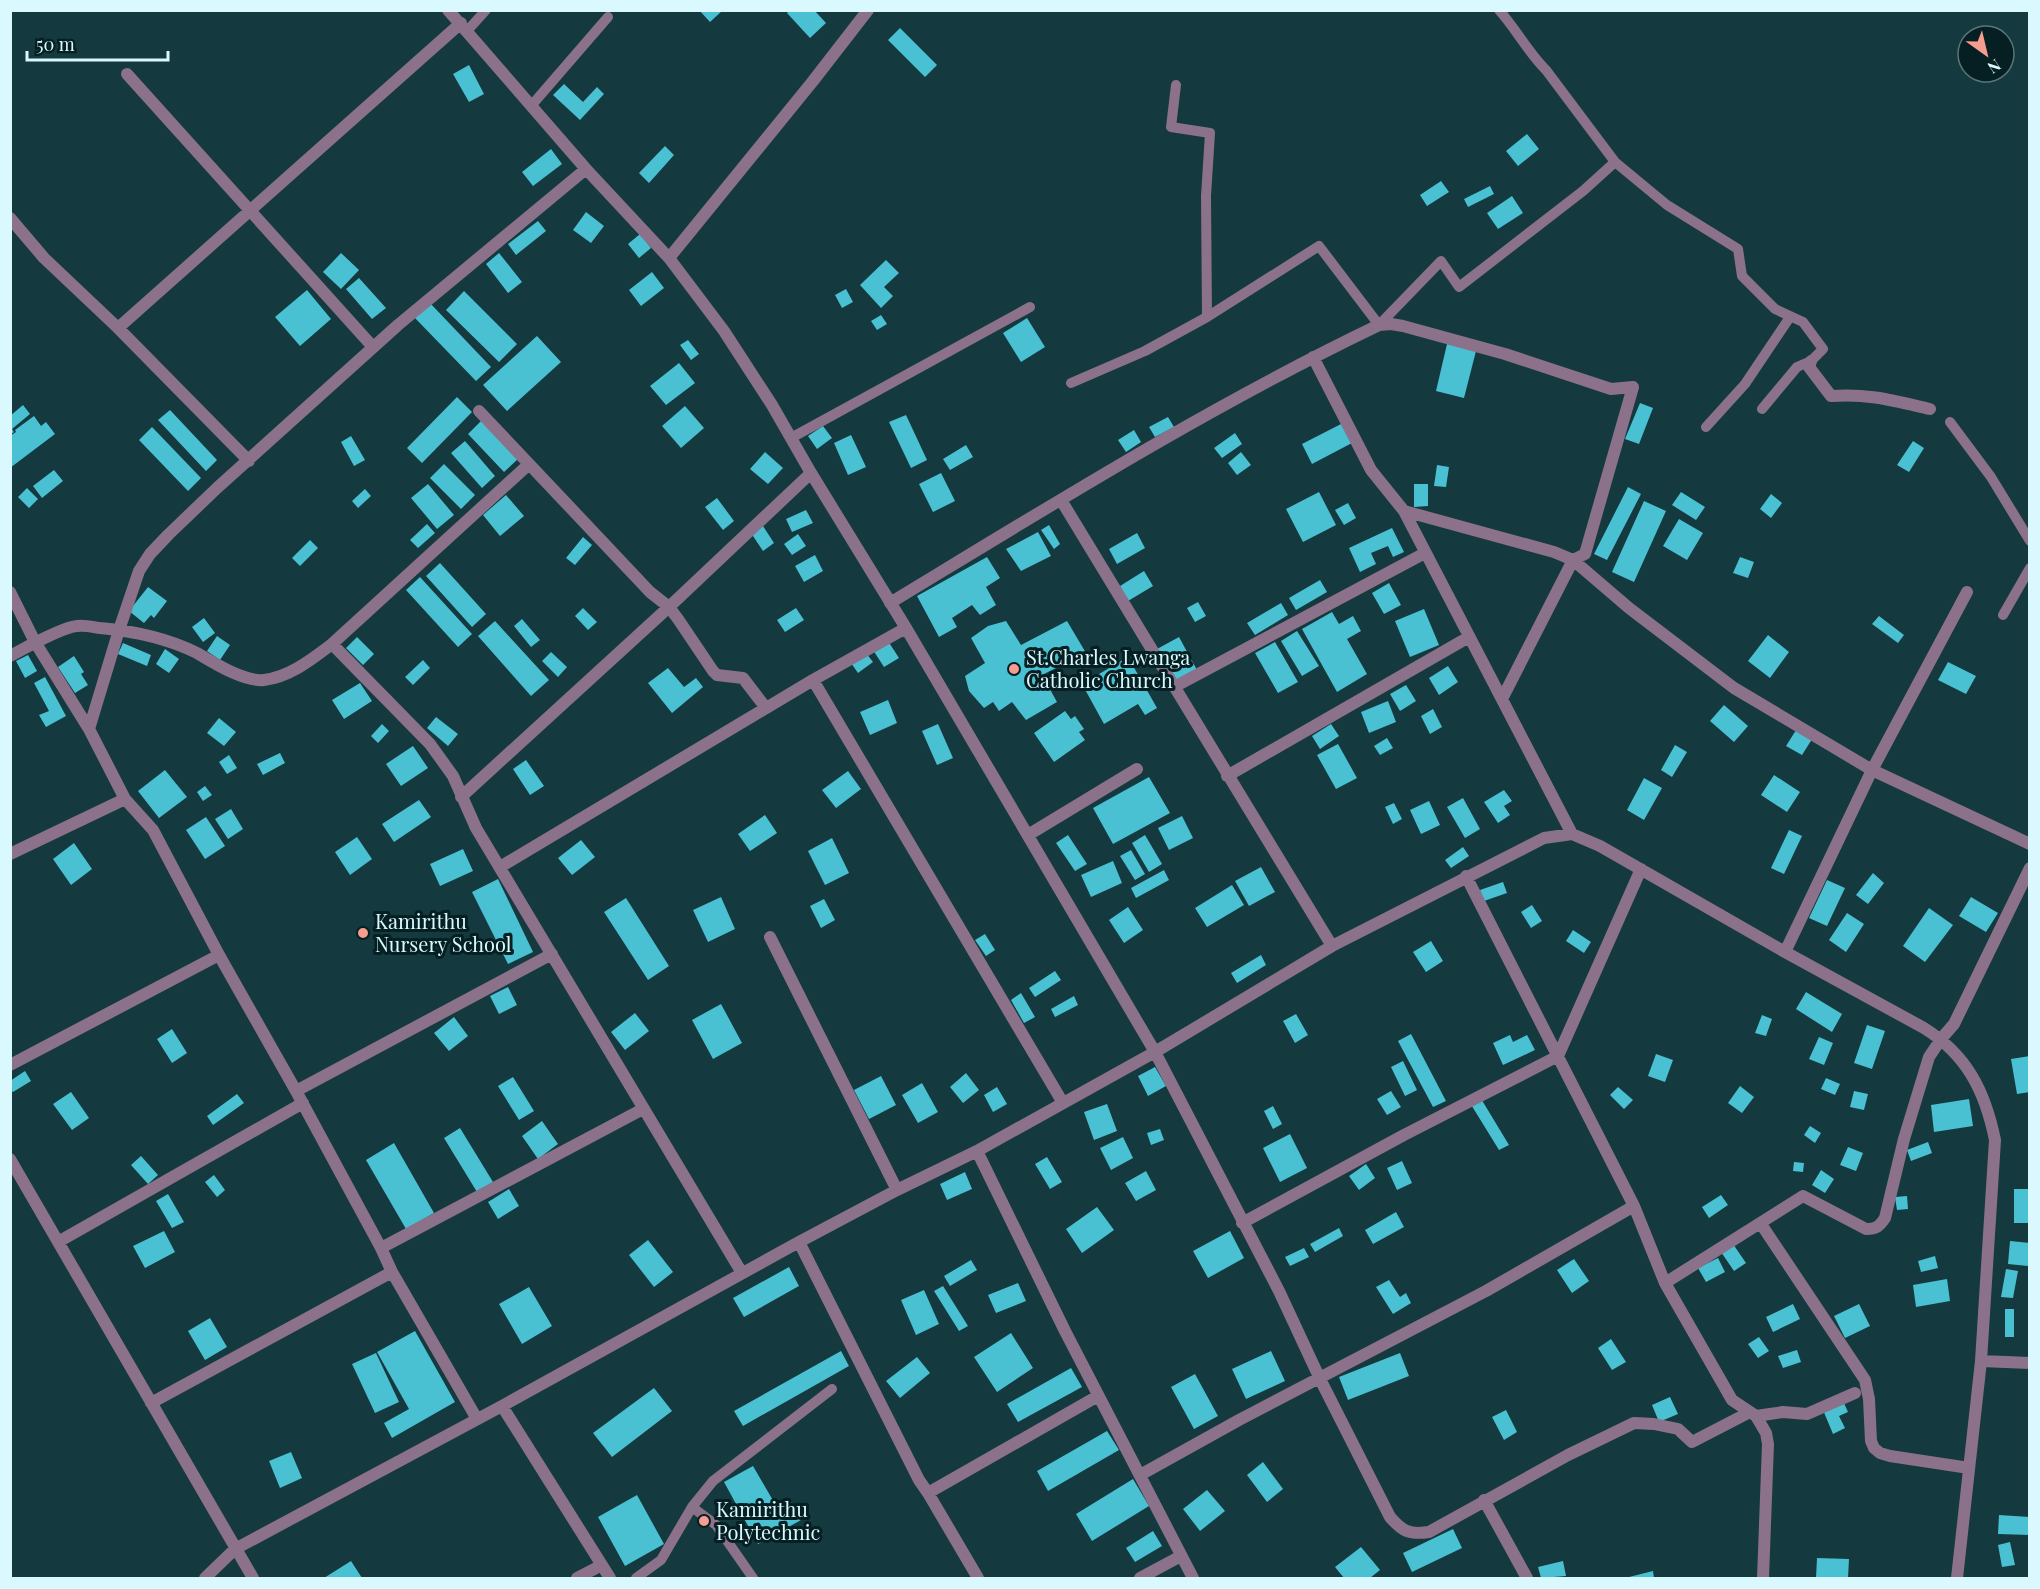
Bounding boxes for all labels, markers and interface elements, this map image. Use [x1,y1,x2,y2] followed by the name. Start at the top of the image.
[27,24,168,62] scale bar
[1956,24,2016,84] north arrow
[36,32,75,56] text: 50 m
[1984,55,2005,79] text: N
[1026,643,1190,693] place label: St.Charles Lwanga Catholic Church
[1007,662,1021,676] marker: St.Charles Lwanga Catholic Church
[375,907,512,957] place label: Kamirithu Nursery School
[356,926,370,940] marker: Kamirithu Nursery School
[716,1495,821,1545] place label: Kamirithu Polytechnic
[697,1514,711,1528] marker: Kamirithu Polytechnic

